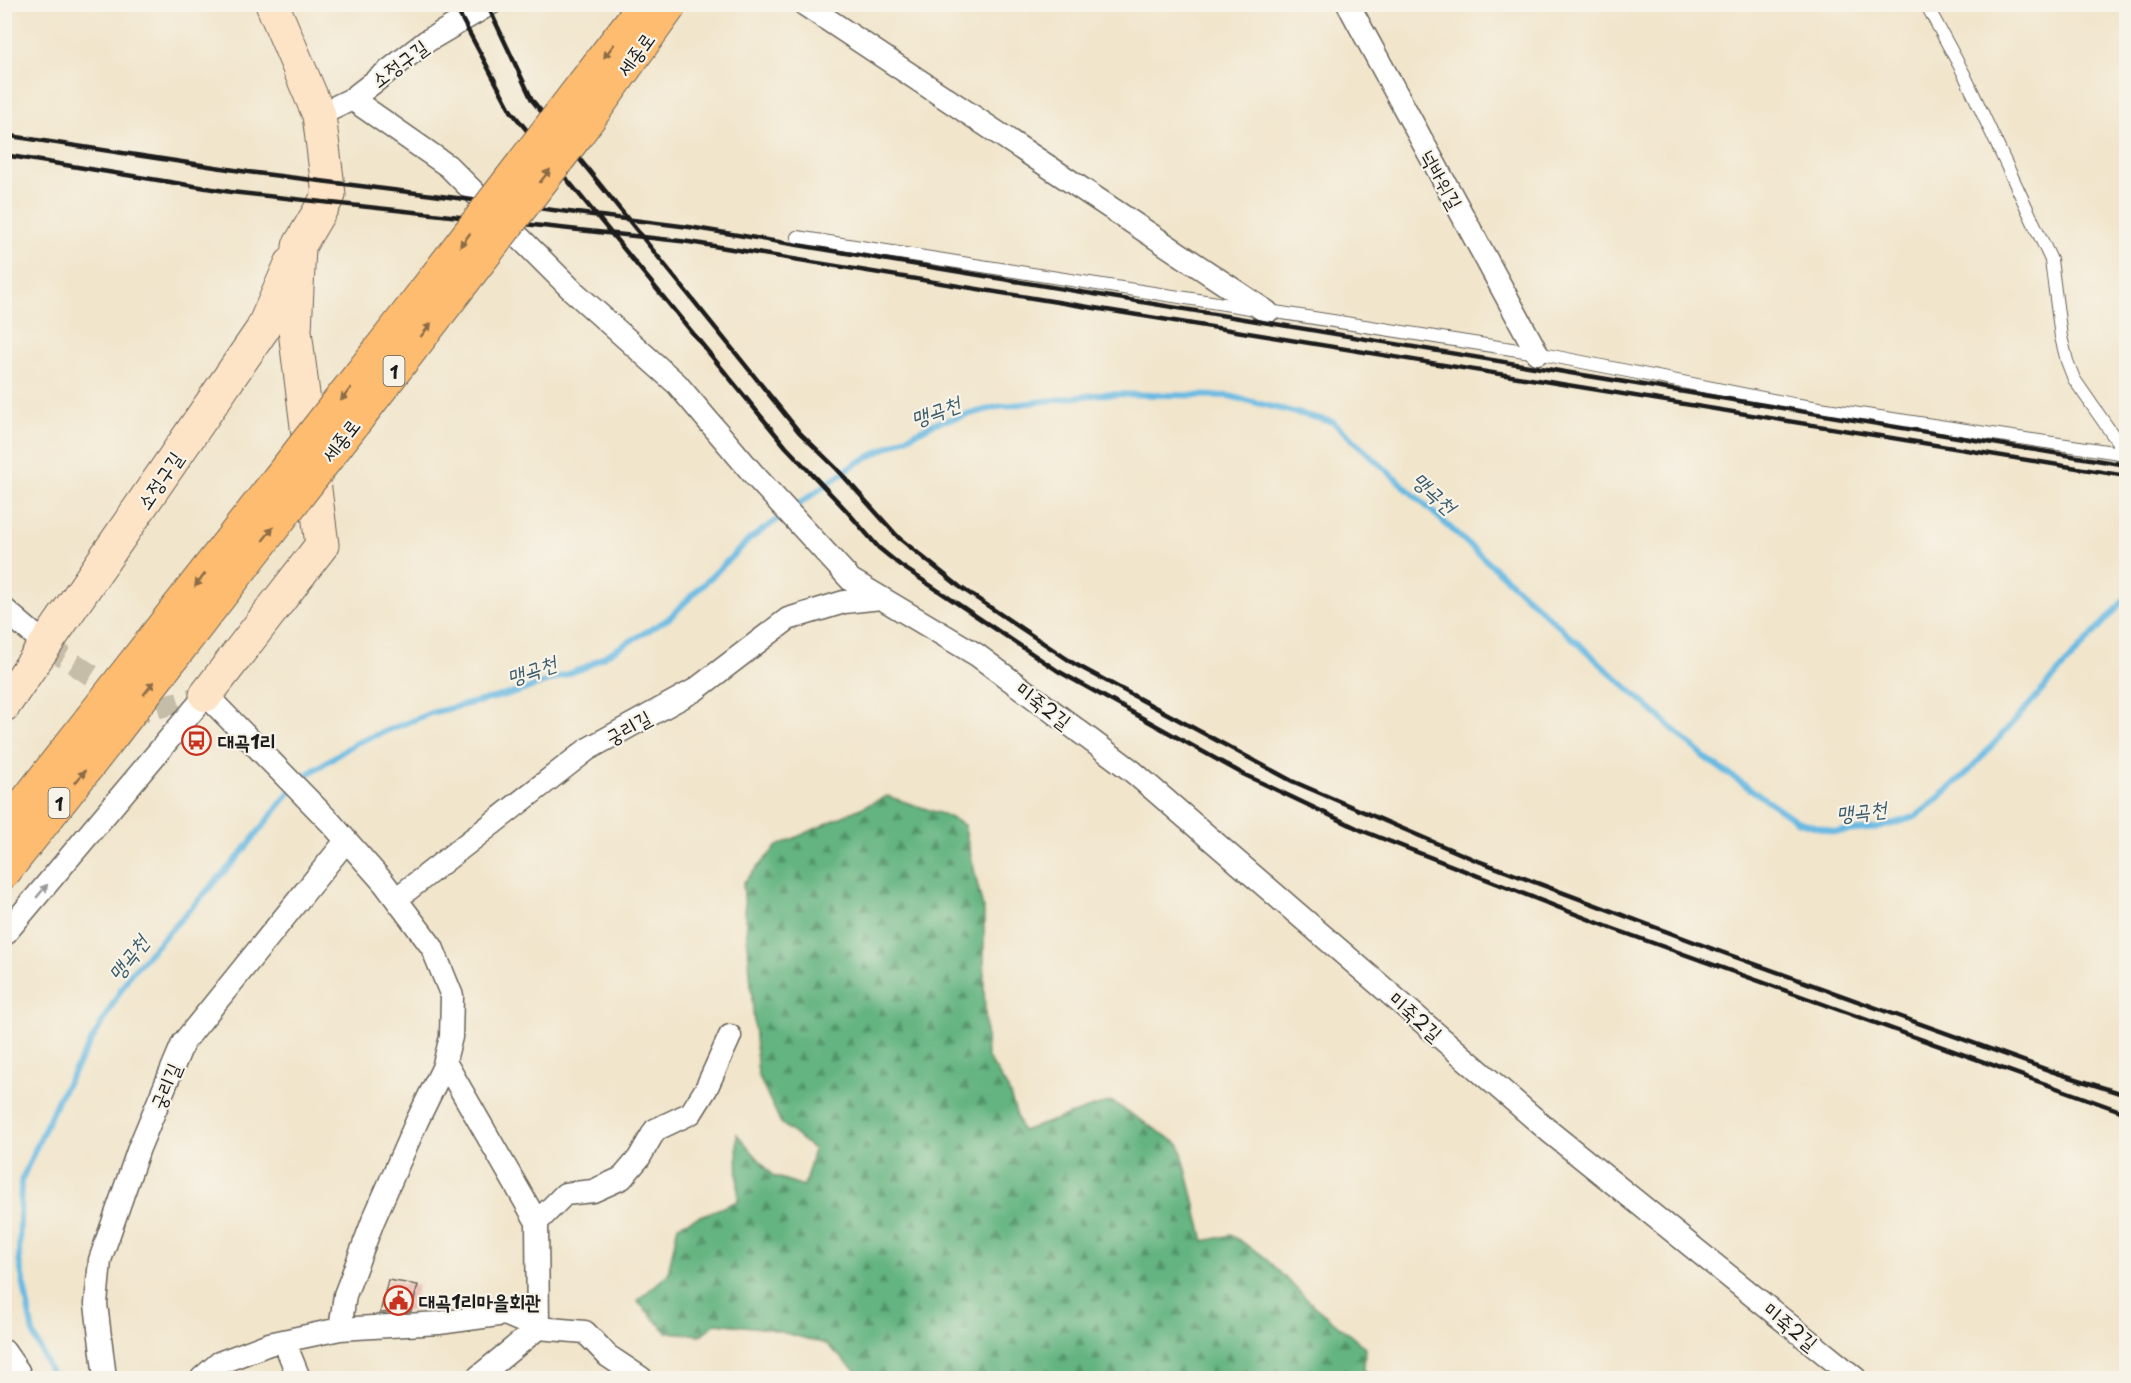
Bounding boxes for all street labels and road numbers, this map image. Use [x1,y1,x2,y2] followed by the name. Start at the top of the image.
[609,26,661,82] street label: 세종로
[364,32,434,94] street label: 소정구길
[1413,144,1471,214] street label: 넉바위길
[384,356,404,386] road number: 1
[313,412,367,468] street label: 세종로
[129,445,189,515] street label: 소정구길
[1010,674,1078,736] street label: 미죽2길
[600,702,656,752] street label: 궁리길
[48,788,70,818] road number: 1
[1383,984,1449,1048] street label: 미죽2길
[142,1058,188,1114] street label: 궁리길
[1757,1295,1825,1357] street label: 미죽2길

